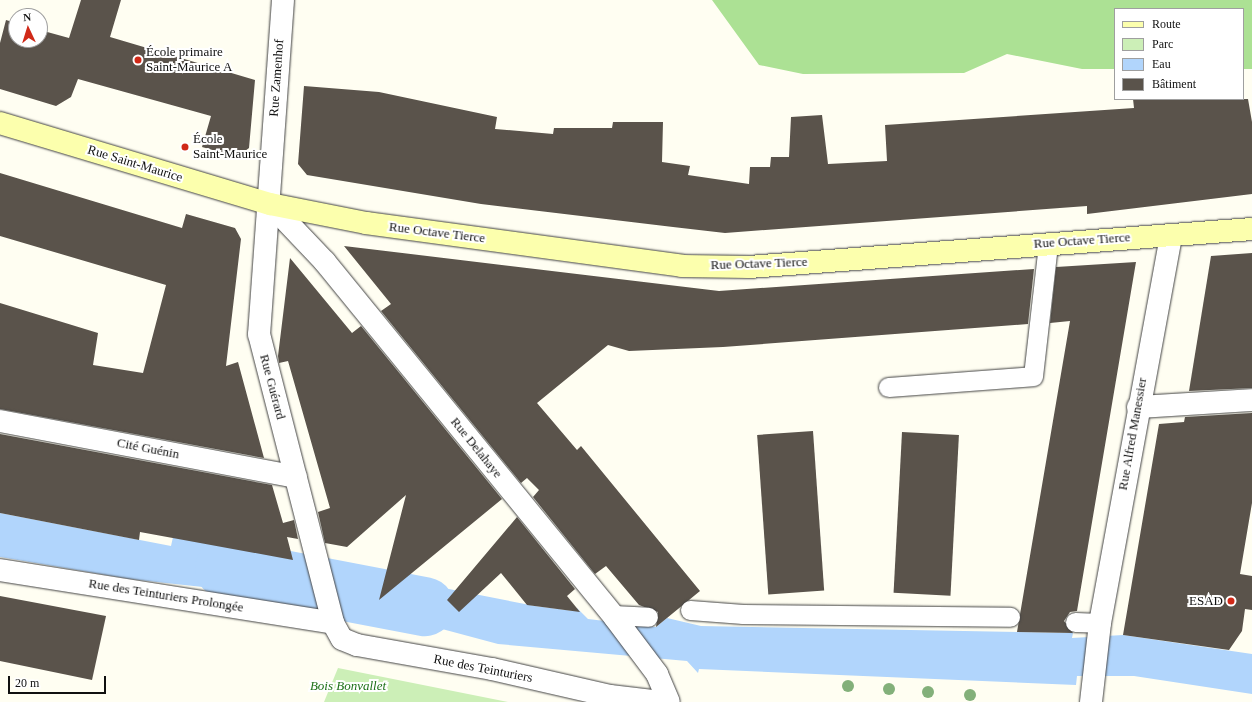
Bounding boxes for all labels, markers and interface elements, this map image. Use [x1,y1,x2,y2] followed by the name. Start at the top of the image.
[8,8,48,48] north arrow
[1114,8,1244,100] legend
[23,11,32,23] text: N
[1152,17,1181,31] text: Route
[1152,37,1173,51] text: Parc
[267,39,287,117] street label: Rue Zamenhof
[146,45,233,76] place label: École primaire Saint-Maurice A
[133,55,143,65] marker: École primaire Saint-Maurice A
[1152,57,1171,71] text: Eau
[1152,77,1196,91] text: Bâtiment
[193,132,267,163] place label: École Saint-Maurice
[86,142,184,186] street label: Rue Saint-Maurice
[180,142,190,152] marker: École Saint-Maurice
[388,219,486,247] street label: Rue Octave Tierce
[1033,230,1131,252] street label: Rue Octave Tierce
[710,255,808,273] street label: Rue Octave Tierce
[256,353,288,421] street label: Rue Guérard
[1115,376,1151,492] street label: Rue Alfred Manessier
[447,415,505,481] street label: Rue Delahaye
[115,435,181,463] street label: Cité Guénin
[87,576,245,616] street label: Rue des Teinturiers Prolongée
[1189,593,1223,609] place label: ESAD
[1226,596,1236,606] marker: ESAD
[432,652,534,686] street label: Rue des Teinturiers
[10,668,108,694] scale bar
[15,676,39,690] text: 20 m
[310,678,386,694] park label: Bois Bonvallet

